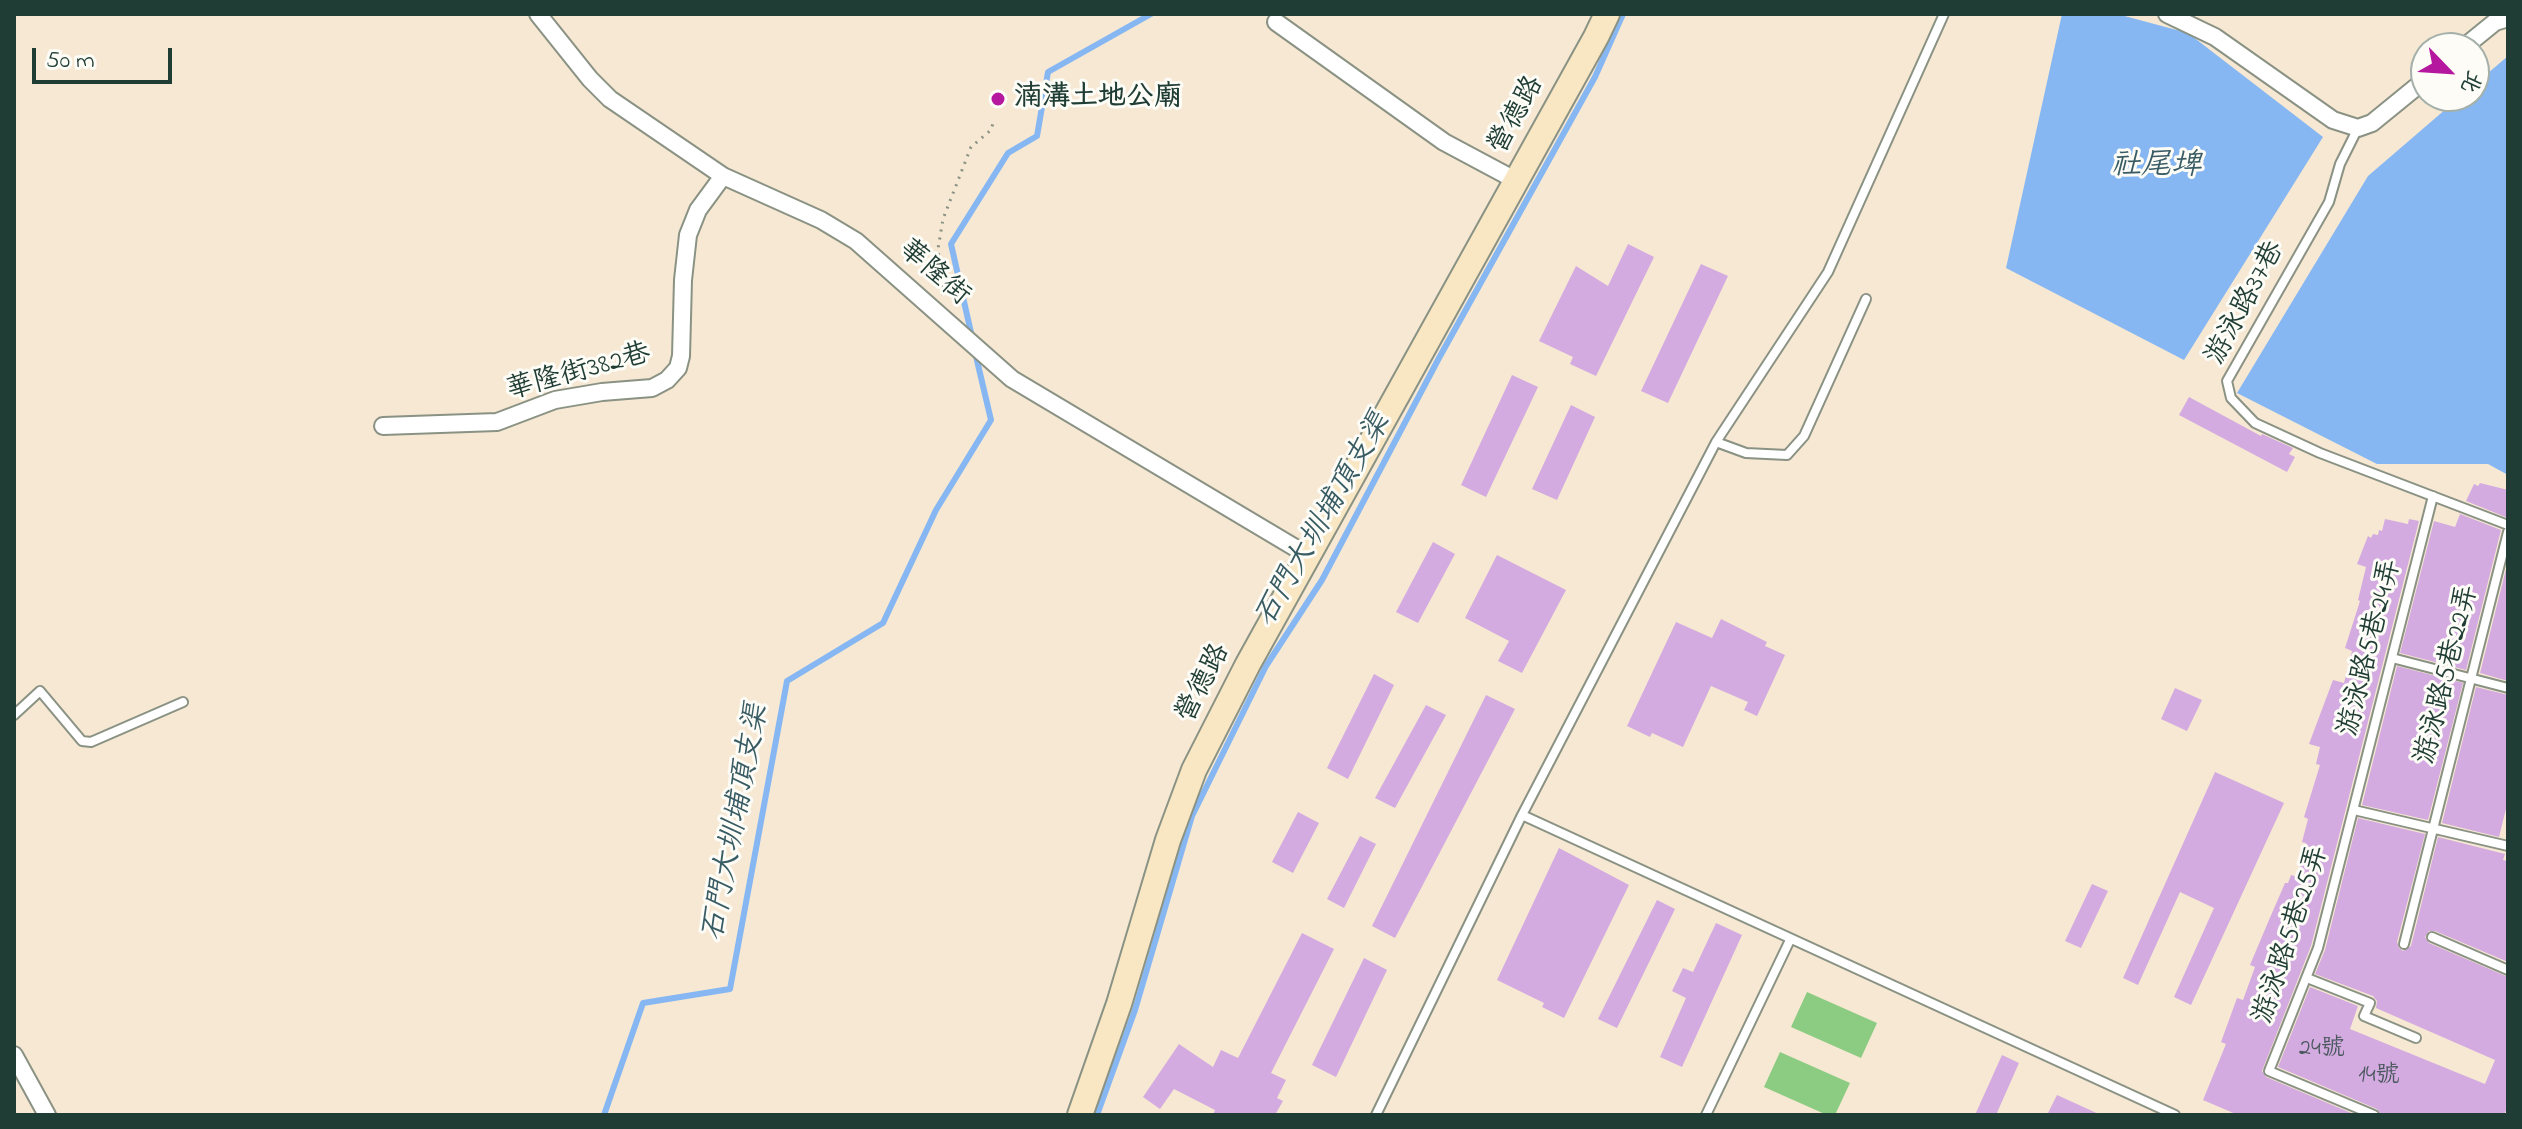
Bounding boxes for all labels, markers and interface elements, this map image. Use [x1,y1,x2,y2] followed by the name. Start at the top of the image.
[36,32,176,82] scale bar
[2410,32,2490,112] north arrow
[46,44,95,79] text: 50 m
[2451,65,2489,98] text: 北
[1483,71,1553,161] street label: 營德路
[1014,82,1182,116] place label: 湳溝土地公廟
[989,90,1007,108] marker: 湳溝土地公廟
[2111,150,2201,186] water label: 社尾埤
[890,234,976,314] street label: 華隆街
[2200,236,2294,372] street label: 游泳路37巷
[503,339,655,409] street label: 華隆街382巷
[1249,408,1401,634] water label: 石門大圳埔頂支渠
[2334,556,2410,740] street label: 游泳路5巷24弄
[2410,582,2488,768] street label: 游泳路5巷22弄
[1171,639,1239,729] street label: 營德路
[697,702,779,944] water label: 石門大圳埔頂支渠
[2248,841,2338,1029] street label: 游泳路5巷25弄
[2299,1036,2345,1064] house number: 24號
[2358,1063,2400,1091] house number: 14號

